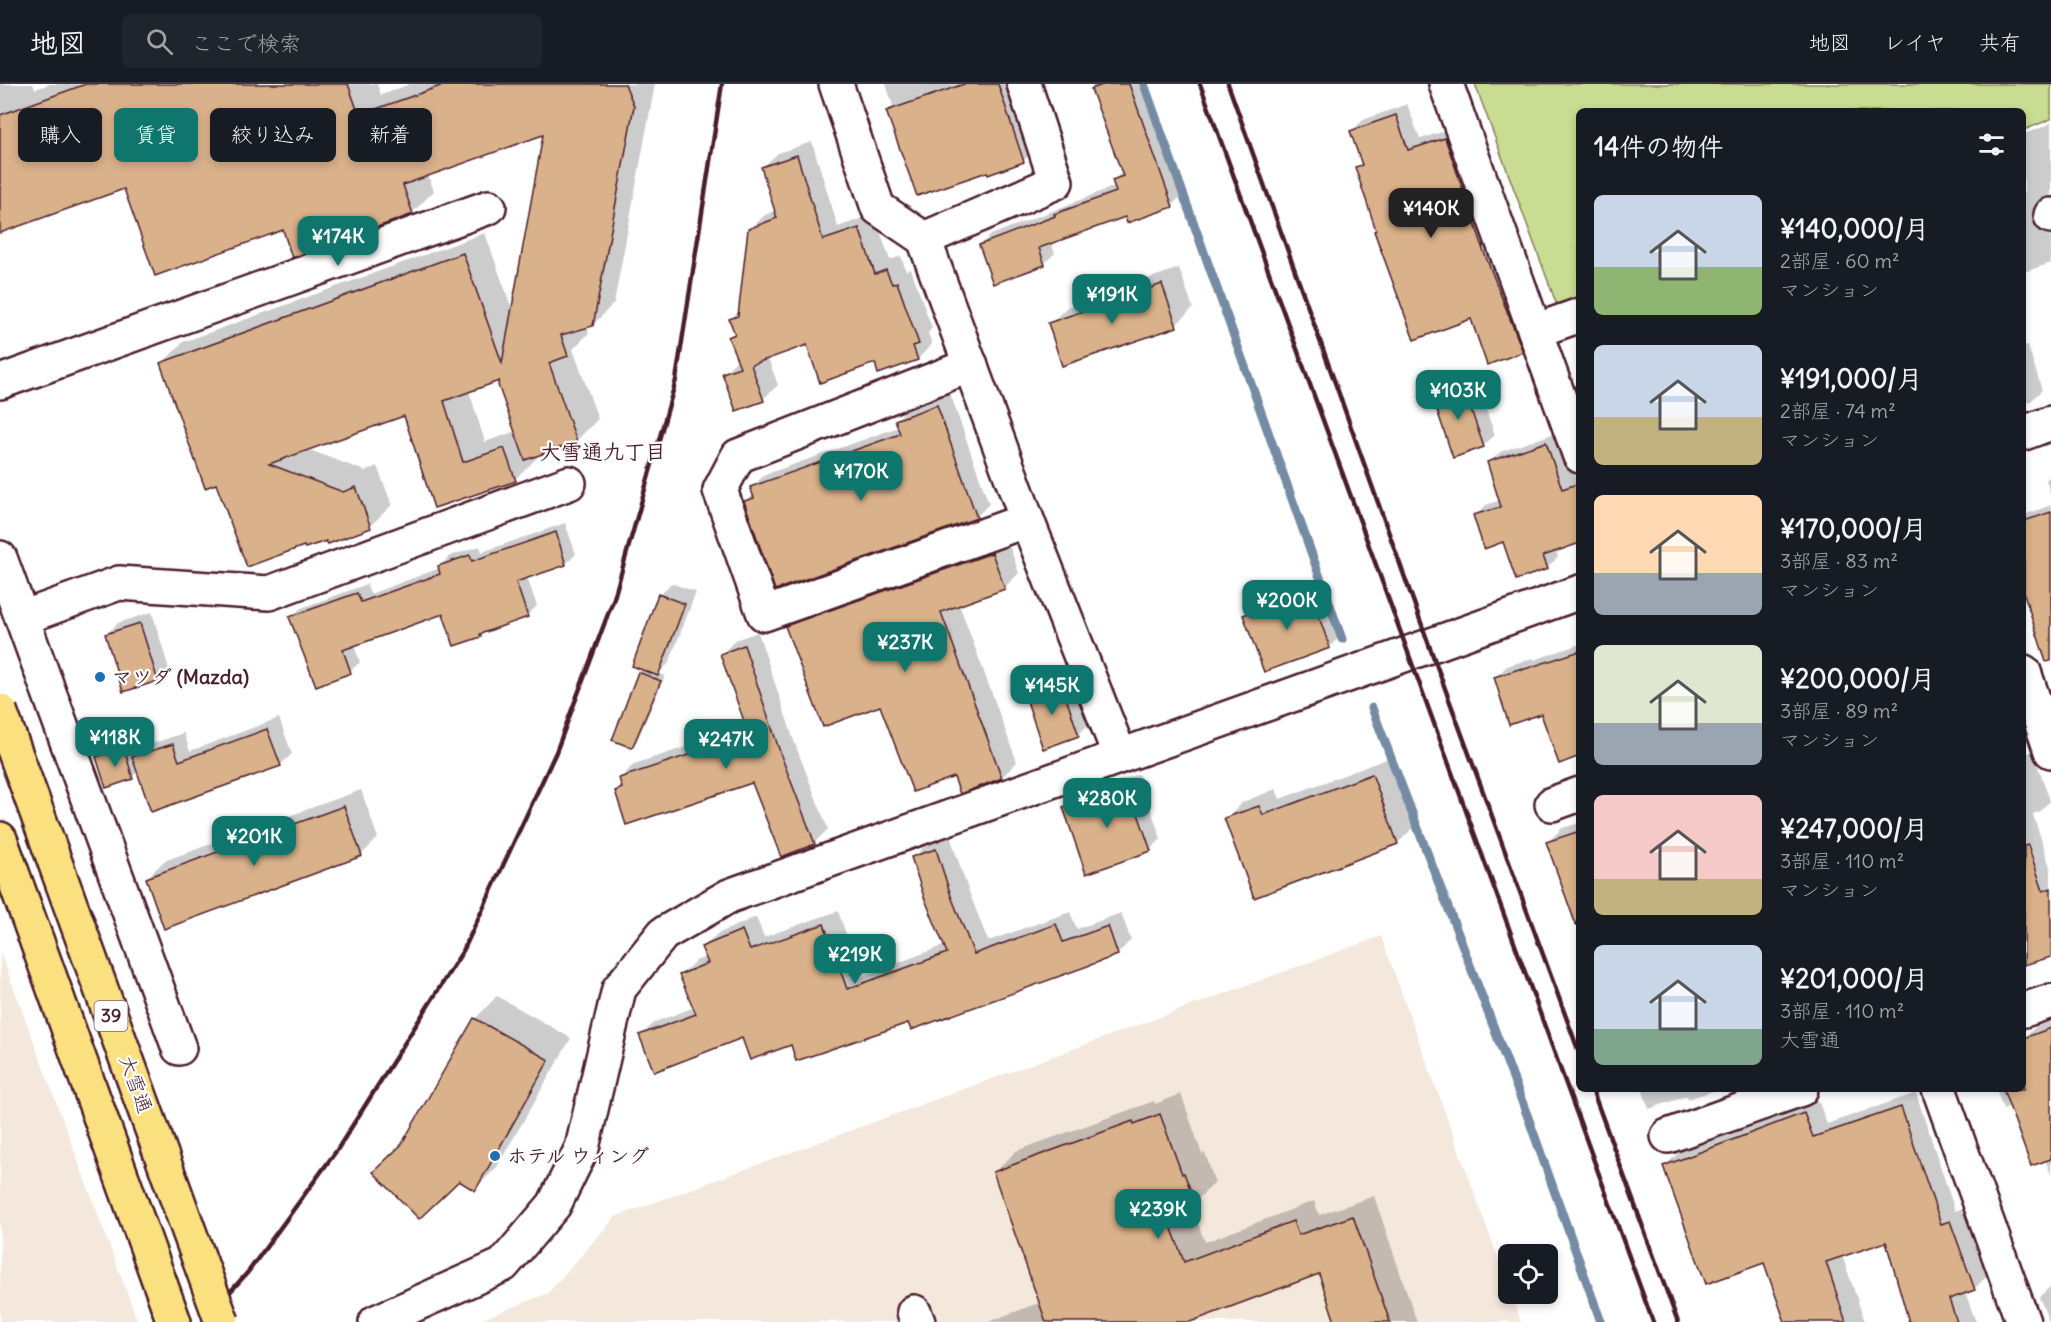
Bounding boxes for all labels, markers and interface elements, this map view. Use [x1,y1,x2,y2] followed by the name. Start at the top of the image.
[122,14,542,68] search box
[30,25,86,61] text: 地図
[143,25,176,58] icon: search
[191,29,301,57] text: ここで検索
[1809,29,1851,56] text: 地図
[1884,29,1946,56] text: レイヤ
[1979,29,2021,56] text: 共有
[18,108,102,162] chip: 購入
[114,108,198,162] chip: 賃貸
[210,108,336,162] chip: 絞り込み
[348,108,432,162] chip: 新着
[1975,128,2008,161] icon: filters
[1594,130,1723,163] text: 14件の物件
[1389,188,1473,239] pin: ¥140K
[1403,195,1459,220] text: ¥140K
[1780,212,1930,245] text: ¥140,000/月
[296,216,380,267] pin: ¥174K
[1642,219,1714,291] icon: home
[312,223,364,248] text: ¥174K
[1780,248,1899,273] text: 2部屋 · 60 m²
[1070,274,1154,325] pin: ¥191K
[1780,277,1879,302] text: マンション
[1086,281,1138,306] text: ¥191K
[1780,362,1923,395] text: ¥191,000/月
[1642,369,1714,441] icon: home
[1416,370,1500,421] pin: ¥103K
[1430,377,1486,402] text: ¥103K
[1780,398,1896,423] text: 2部屋 · 74 m²
[1780,427,1879,452] text: マンション
[540,438,666,465] district label: 大雪通九丁目
[819,451,903,502] pin: ¥170K
[834,458,888,483] text: ¥170K
[1780,512,1927,545] text: ¥170,000/月
[1642,519,1714,591] icon: home
[1780,548,1898,573] text: 3部屋 · 83 m²
[1780,577,1879,602] text: マンション
[1245,580,1329,631] pin: ¥200K
[1256,587,1318,612] text: ¥200K
[863,622,947,673] pin: ¥237K
[877,629,933,654] text: ¥237K
[1780,662,1936,695] text: ¥200,000/月
[112,664,249,689] place label: マツダ (Mazda)
[1010,665,1094,716] pin: ¥145K
[1642,669,1714,741] icon: home
[93,670,107,684] marker: マツダ (Mazda)
[1024,672,1080,697] text: ¥145K
[1780,698,1898,723] text: 3部屋 · 89 m²
[73,717,157,768] pin: ¥118K
[684,719,768,770] pin: ¥247K
[89,724,141,749] text: ¥118K
[698,726,754,751] text: ¥247K
[1780,727,1879,752] text: マンション
[1065,778,1149,829] pin: ¥280K
[1077,785,1137,810] text: ¥280K
[1780,812,1929,845] text: ¥247,000/月
[212,816,296,867] pin: ¥201K
[1642,819,1714,891] icon: home
[226,823,282,848] text: ¥201K
[1780,848,1904,873] text: 3部屋 · 110 m²
[1780,877,1879,902] text: マンション
[813,934,897,985] pin: ¥219K
[828,941,882,966] text: ¥219K
[1780,962,1929,995] text: ¥201,000/月
[1642,969,1714,1041] icon: home
[1780,998,1904,1023] text: 3部屋 · 110 m²
[94,1001,128,1031] road number: 39
[1780,1027,1840,1052] text: 大雪通
[114,1051,158,1116] street label: 大雪通
[507,1143,649,1168] place label: ホテル ウィング
[488,1149,502,1163] marker: ホテル ウィング
[1116,1189,1200,1240] pin: ¥239K
[1129,1196,1187,1221] text: ¥239K
[1498,1244,1558,1304] map controls
[1498,1244,1558,1304] button: locate

